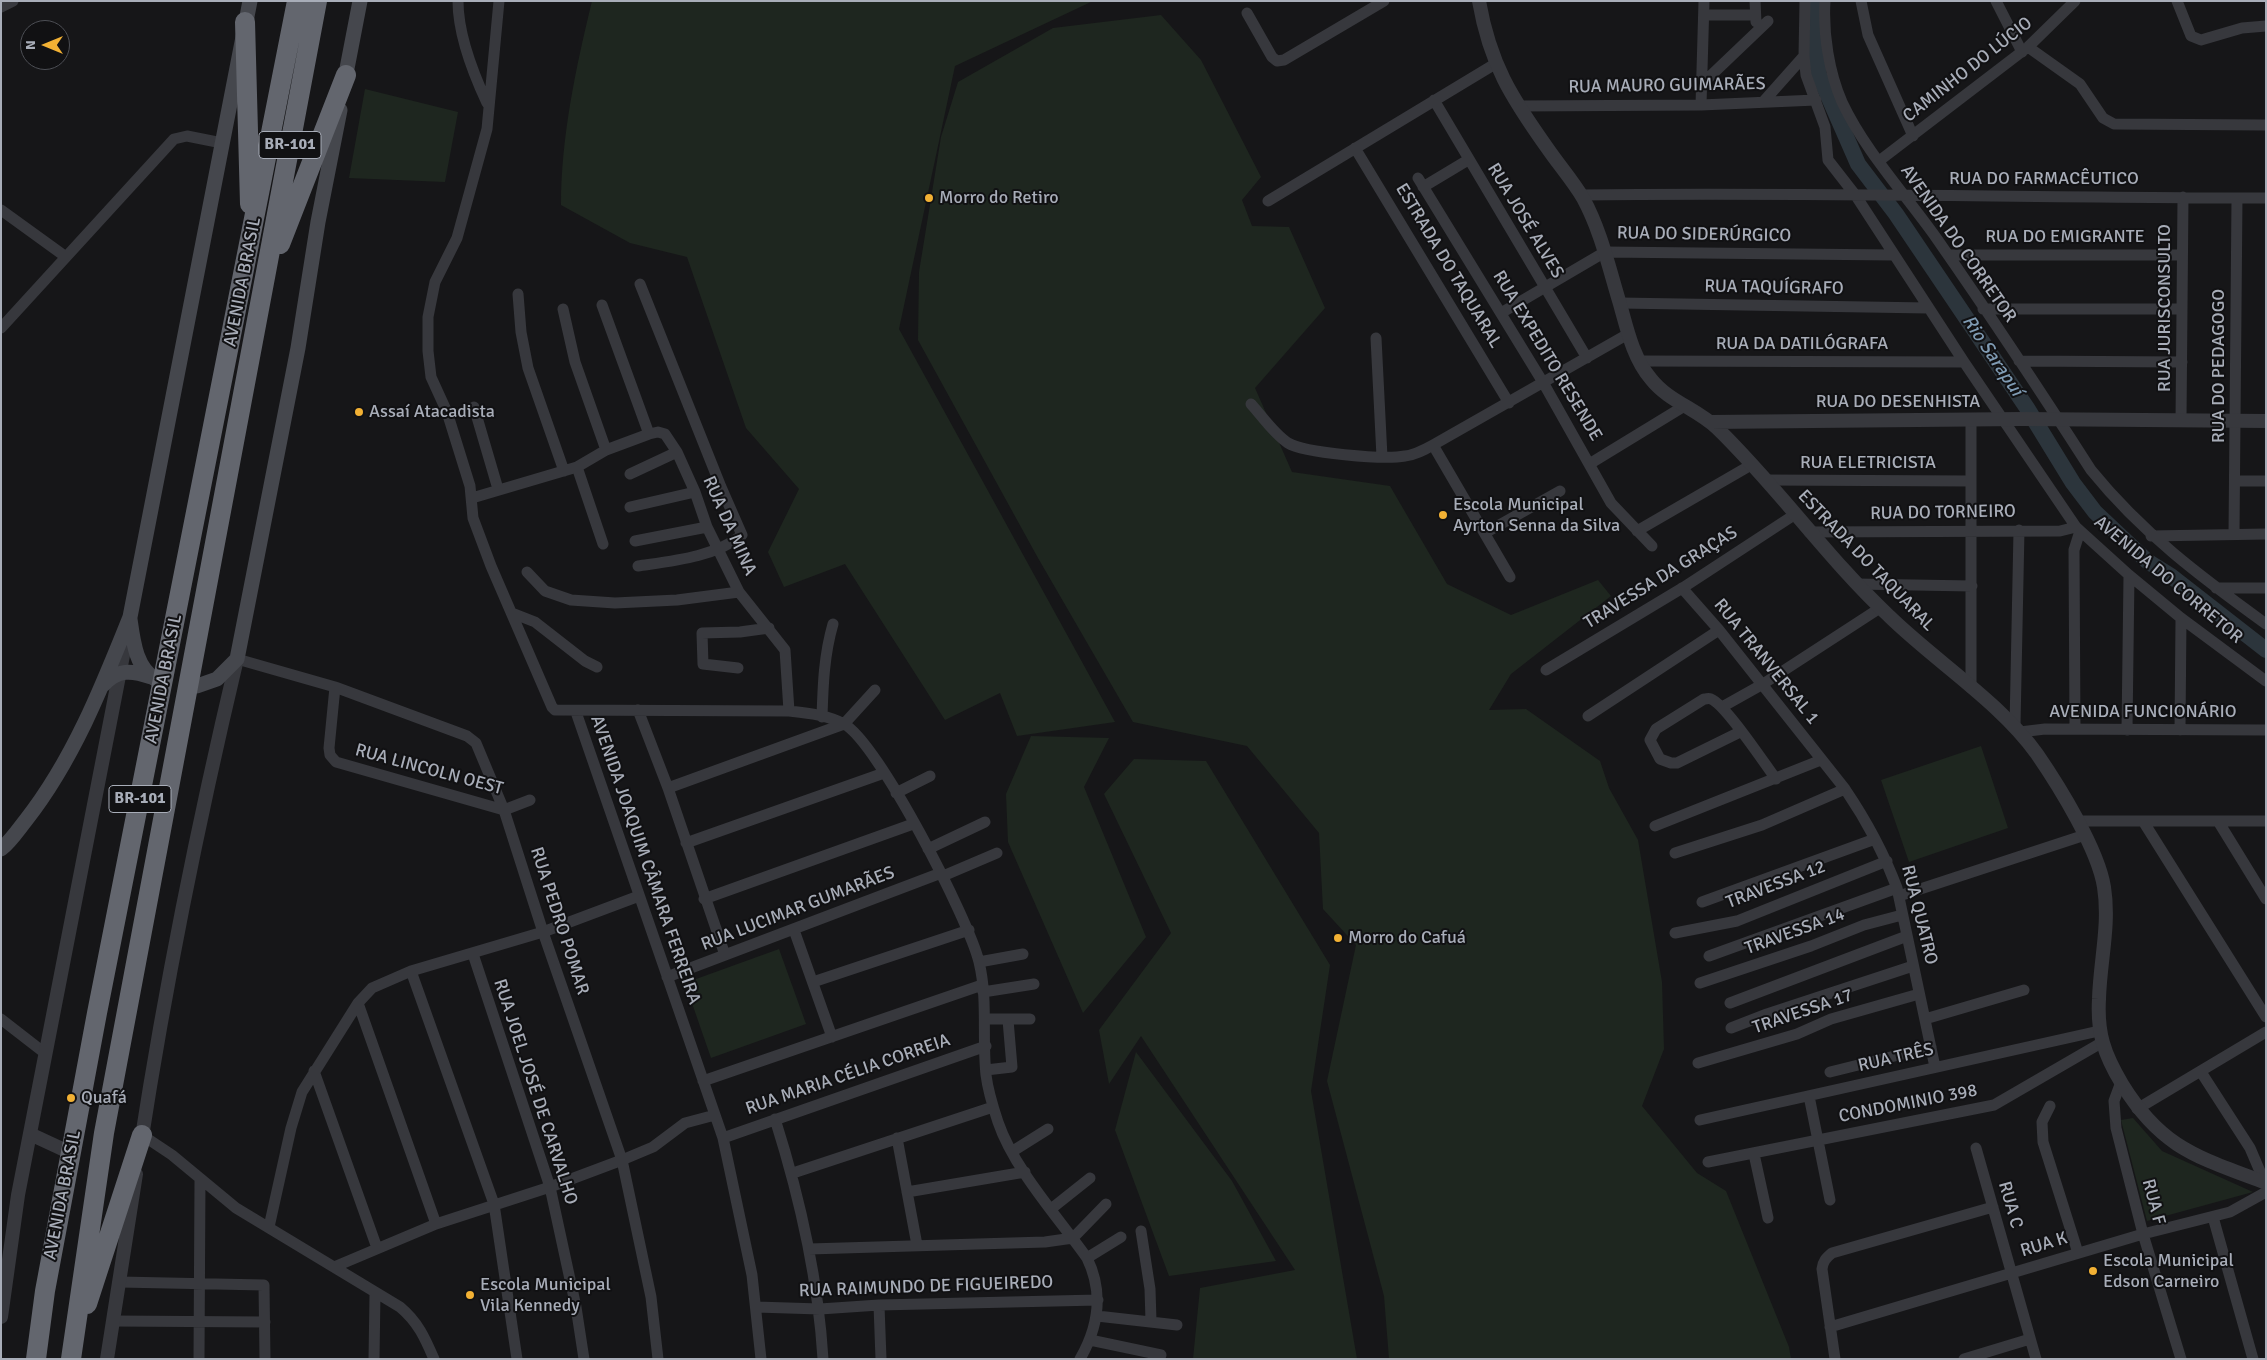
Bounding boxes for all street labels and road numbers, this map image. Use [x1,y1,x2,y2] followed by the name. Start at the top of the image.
[1899,13,2037,127] street label: CAMINHO DO LÚCIO
[1568,73,1766,99] street label: RUA MAURO GUIMARÃES
[259,132,321,158] road number: BR-101
[1482,160,1568,282] street label: RUA JOSÉ ALVES
[1895,161,2021,327] street label: AVENIDA DO CORRETOR
[1949,168,2139,190] street label: RUA DO FARMACÊUTICO
[1390,180,1506,352] street label: ESTRADA DO TAQUARAL
[220,215,266,349] street label: AVENIDA BRASIL
[1617,223,1791,247] street label: RUA DO SIDERÚRGICO
[2154,224,2176,392] street label: RUA JURISCONSULTO
[1985,226,2145,248] street label: RUA DO EMIGRANTE
[1488,267,1606,445] street label: RUA EXPEDITO RESENDE
[1704,276,1844,300] street label: RUA TAQUÍGRAFO
[2208,289,2230,443] street label: RUA DO PEDAGOGO
[1716,333,1888,355] street label: RUA DA DATILÓGRAFA
[1816,391,1980,413] street label: RUA DO DESENHISTA
[1800,452,1936,474] street label: RUA ELETRICISTA
[697,473,761,579] street label: RUA DA MINA
[1793,486,1939,636] street label: ESTRADA DO TAQUARAL
[1870,501,2016,525] street label: RUA DO TORNEIRO
[2089,512,2247,648] street label: AVENIDA DO CORRETOR
[1580,522,1742,634] street label: TRAVESSA DA GRAÇAS
[1709,595,1823,729] street label: RUA TRANVERSAL 1
[141,612,187,746] street label: AVENIDA BRASIL
[2049,701,2237,723] street label: AVENIDA FUNCIONÁRIO
[585,713,705,1007] street label: AVENIDA JOAQUIM CÂMARA FERREIRA
[353,740,505,800] street label: RUA LINCOLN OEST
[109,786,171,812] road number: BR-101
[525,844,593,998] street label: RUA PEDRO POMAR
[1723,856,1829,914] street label: TRAVESSA 12
[698,862,898,956] street label: RUA LUCIMAR GUMARÃES
[1896,863,1942,967] street label: RUA QUATRO
[1742,904,1848,960] street label: TRAVESSA 14
[488,976,582,1208] street label: RUA JOEL JOSÉ DE CARVALHO
[1750,985,1856,1039] street label: TRAVESSA 17
[743,1030,953,1120] street label: RUA MARIA CÉLIA CORREIA
[1856,1039,1936,1077] street label: RUA TRÊS
[1837,1080,1979,1128] street label: CONDOMINIO 398
[40,1128,86,1262] street label: AVENIDA BRASIL
[2137,1177,2169,1227] street label: RUA F
[1993,1179,2027,1231] street label: RUA C
[2018,1228,2070,1262] street label: RUA K
[798,1272,1054,1302] street label: RUA RAIMUNDO DE FIGUEIREDO

